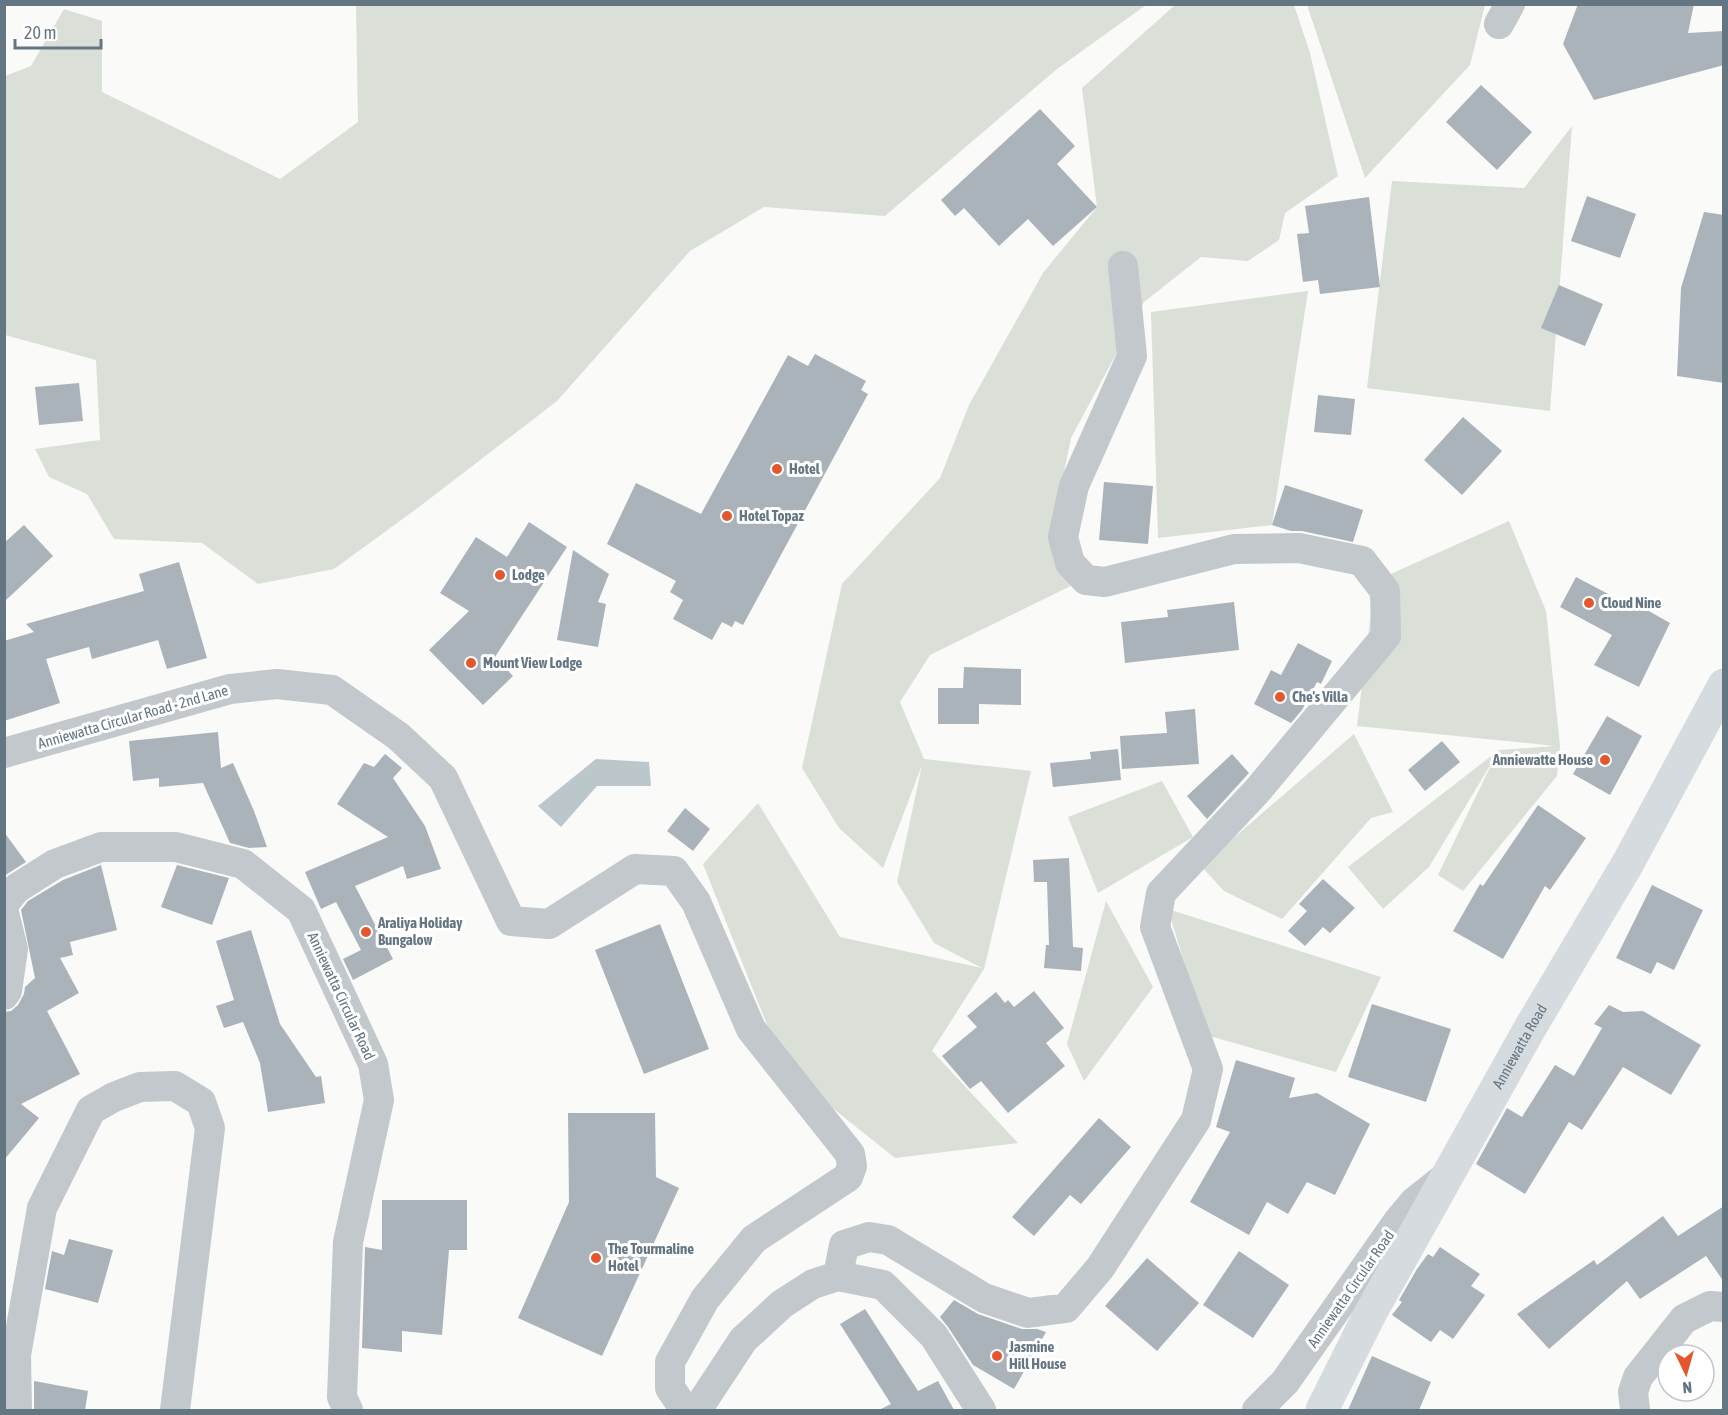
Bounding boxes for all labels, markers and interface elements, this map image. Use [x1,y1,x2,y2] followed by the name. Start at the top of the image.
[15,12,100,50] scale bar
[24,22,56,43] text: 20 m
[789,460,821,477] place label: Hotel
[770,462,784,476] marker: Hotel
[739,507,805,524] place label: Hotel Topaz
[720,509,734,523] marker: Hotel Topaz
[512,566,545,583] place label: Lodge
[493,568,507,582] marker: Lodge
[1601,594,1662,611] place label: Cloud Nine
[1582,596,1596,610] marker: Cloud Nine
[483,654,583,671] place label: Mount View Lodge
[464,656,478,670] marker: Mount View Lodge
[36,681,230,752] street label: Anniewatta Circular Road - 2nd Lane
[1292,688,1348,705] place label: Che's Villa
[1273,690,1287,704] marker: Che's Villa
[1492,751,1593,768] place label: Anniewatte House
[1598,753,1612,767] marker: Anniewatte House
[377,914,463,948] place label: Araliya Holiday Bungalow
[359,925,373,939] marker: Araliya Holiday Bungalow
[304,929,379,1062] street label: Anniewatta Circular Road
[1489,1001,1550,1091] street label: Anniewatta Road
[1304,1227,1397,1351] street label: Anniewatta Circular Road
[608,1240,694,1274] place label: The Tourmaline Hotel
[589,1251,603,1265] marker: The Tourmaline Hotel
[1008,1338,1066,1372] place label: Jasmine Hill House
[1656,1343,1716,1403] north arrow
[990,1349,1004,1363] marker: Jasmine Hill House
[1682,1379,1693,1397] text: N

